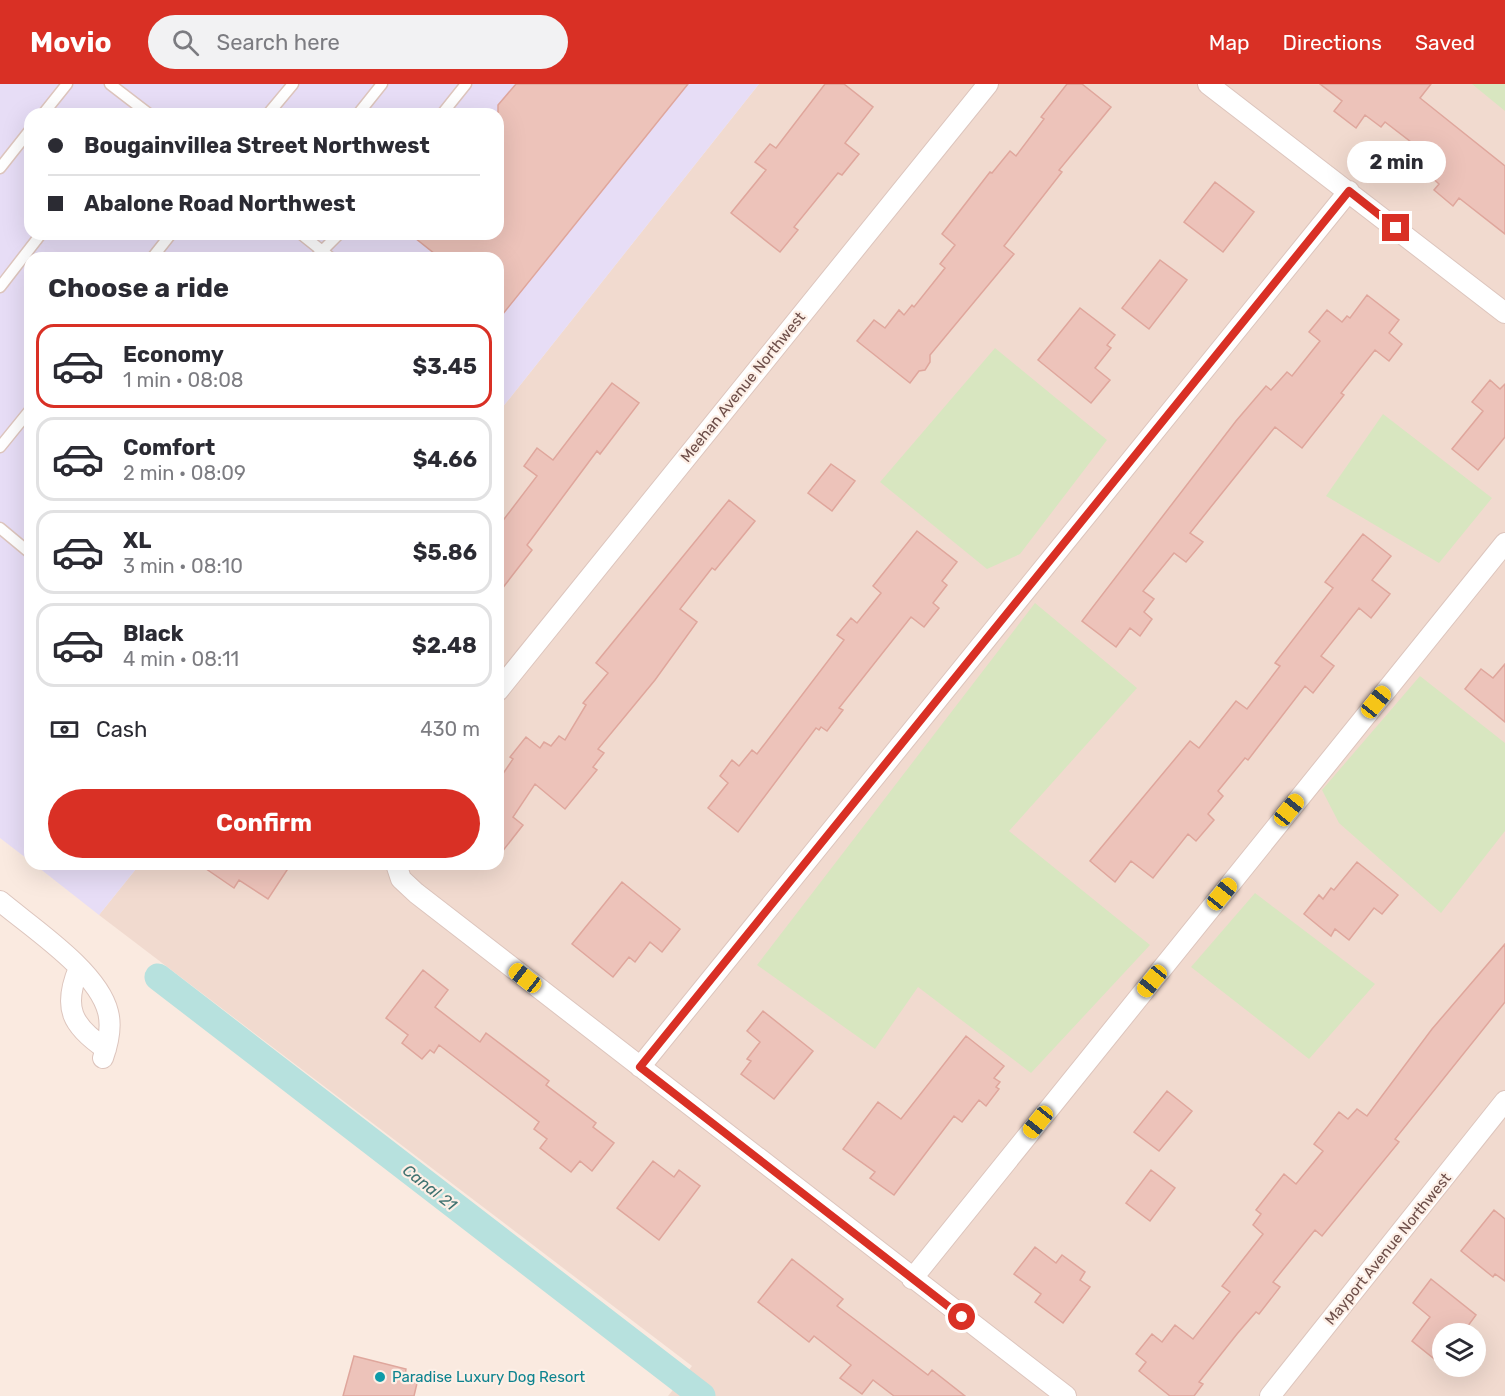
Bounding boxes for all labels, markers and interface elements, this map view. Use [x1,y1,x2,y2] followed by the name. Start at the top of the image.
[148,15,568,69] search box
[30,26,112,59] text: Movio
[169,26,202,59] icon: search
[217,29,340,56] text: Search here
[1209,30,1250,55] text: Map
[1283,30,1382,55] text: Directions
[1415,30,1475,55] text: Saved
[84,132,430,159] text: Bougainvillea Street Northwest
[1346,141,1446,183] callout: 2 min
[1369,150,1424,174] text: 2 min
[84,190,355,217] text: Abalone Road Northwest
[1382,214,1409,241] route end
[48,272,229,304] text: Choose a ride
[677,308,809,466] street label: Meehan Avenue Northwest
[51,339,105,393] icon: car
[123,341,224,368] text: Economy
[412,353,477,380] text: $3.45
[123,368,244,392] text: 1 min · 08:08
[51,432,105,486] icon: car
[123,434,215,461] text: Comfort
[413,446,477,473] text: $4.66
[123,461,246,485] text: 2 min · 08:09
[51,525,105,579] icon: car
[123,527,151,554] text: XL
[413,539,477,566] text: $5.86
[123,554,243,578] text: 3 min · 08:10
[51,618,105,672] icon: car
[123,620,184,647] text: Black
[412,632,477,659] text: $2.48
[123,647,239,671] text: 4 min · 08:11
[1358,682,1394,722] car
[48,713,81,746] icon: cash
[96,716,147,743] text: Cash
[420,717,480,741] text: 430 m
[48,789,480,858] button: Confirm
[1271,790,1307,830] car
[1204,874,1240,914] car
[505,960,545,996] car
[1134,961,1170,1001] car
[1020,1102,1056,1142] car
[399,1160,461,1214] water label: Canal 21
[1321,1169,1455,1329] street label: Mayport Avenue Northwest
[948,1303,975,1330] route start
[1432,1323,1486,1377] map controls
[1432,1323,1486,1377] button: layers
[392,1368,585,1386] place label: Paradise Luxury Dog Resort
[373,1370,387,1384] marker: Paradise Luxury Dog Resort

